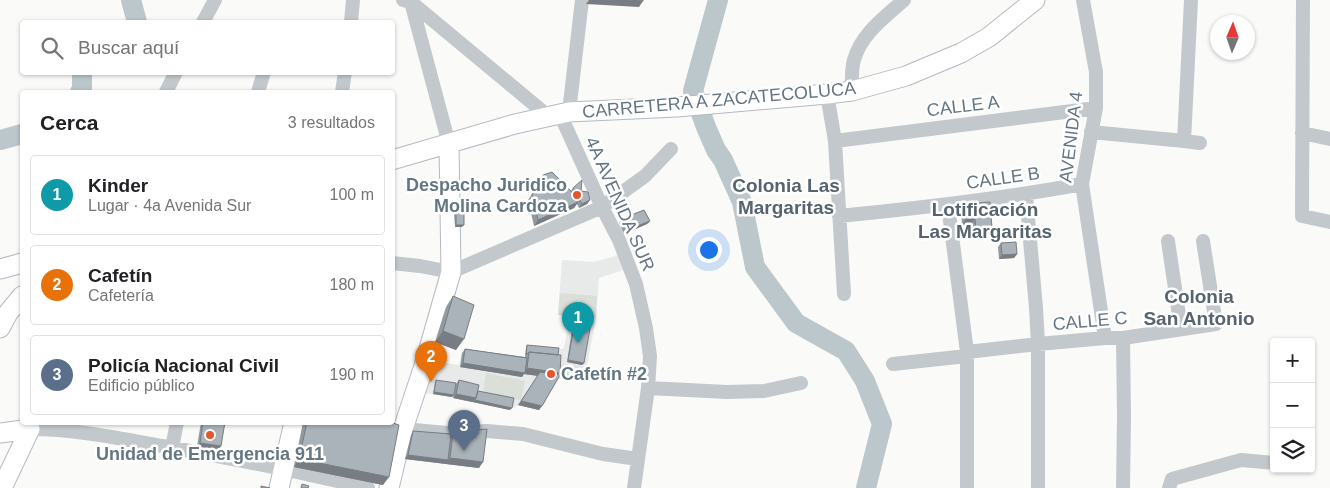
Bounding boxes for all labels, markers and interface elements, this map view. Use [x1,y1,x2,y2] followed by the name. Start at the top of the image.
[1210,15,1255,60] north arrow
[20,20,395,75] search box
[38,34,66,62] icon: search
[78,37,179,58] text: Buscar aquí
[581,78,857,122] street label: CARRETERA A ZACATECOLUCA
[1055,90,1087,184] street label: AVENIDA 4
[926,92,1000,120] street label: CALLE A
[40,111,98,134] text: Cerca
[288,114,375,131] text: 3 resultados
[581,134,659,274] street label: 4A AVENIDA SUR
[965,163,1041,193] street label: CALLE B
[88,175,148,196] text: Kinder
[406,175,568,216] place label: Despacho Juridico Molina Cardoza
[732,175,840,218] district label: Colonia Las Margaritas
[53,186,61,203] text: 1
[330,186,374,203] text: 100 m
[571,189,583,201] marker: Despacho Juridico Molina Cardoza
[88,197,251,214] text: Lugar · 4a Avenida Sur
[918,199,1052,242] district label: Lotificación Las Margaritas
[696,237,722,263] your location
[88,265,152,286] text: Cafetín
[53,276,61,293] text: 2
[330,276,374,293] text: 180 m
[1143,286,1255,329] district label: Colonia San Antonio
[88,287,154,304] text: Cafetería
[562,302,594,343] pin: 1
[1052,308,1128,334] street label: CALLE C
[1270,338,1315,473] map controls
[1270,338,1315,383] button: +
[415,341,447,382] pin: 2
[88,355,279,376] text: Policía Nacional Civil
[561,364,647,384] place label: Cafetín #2
[53,366,61,383] text: 3
[330,366,374,383] text: 190 m
[545,368,557,380] marker: Cafetín #2
[88,377,195,394] text: Edificio público
[1270,383,1315,428] button: −
[448,410,480,451] pin: 3
[1270,428,1315,473] button: layers
[204,429,216,441] marker: Unidad de Emergencia 911
[96,444,324,464] place label: Unidad de Emergencia 911

